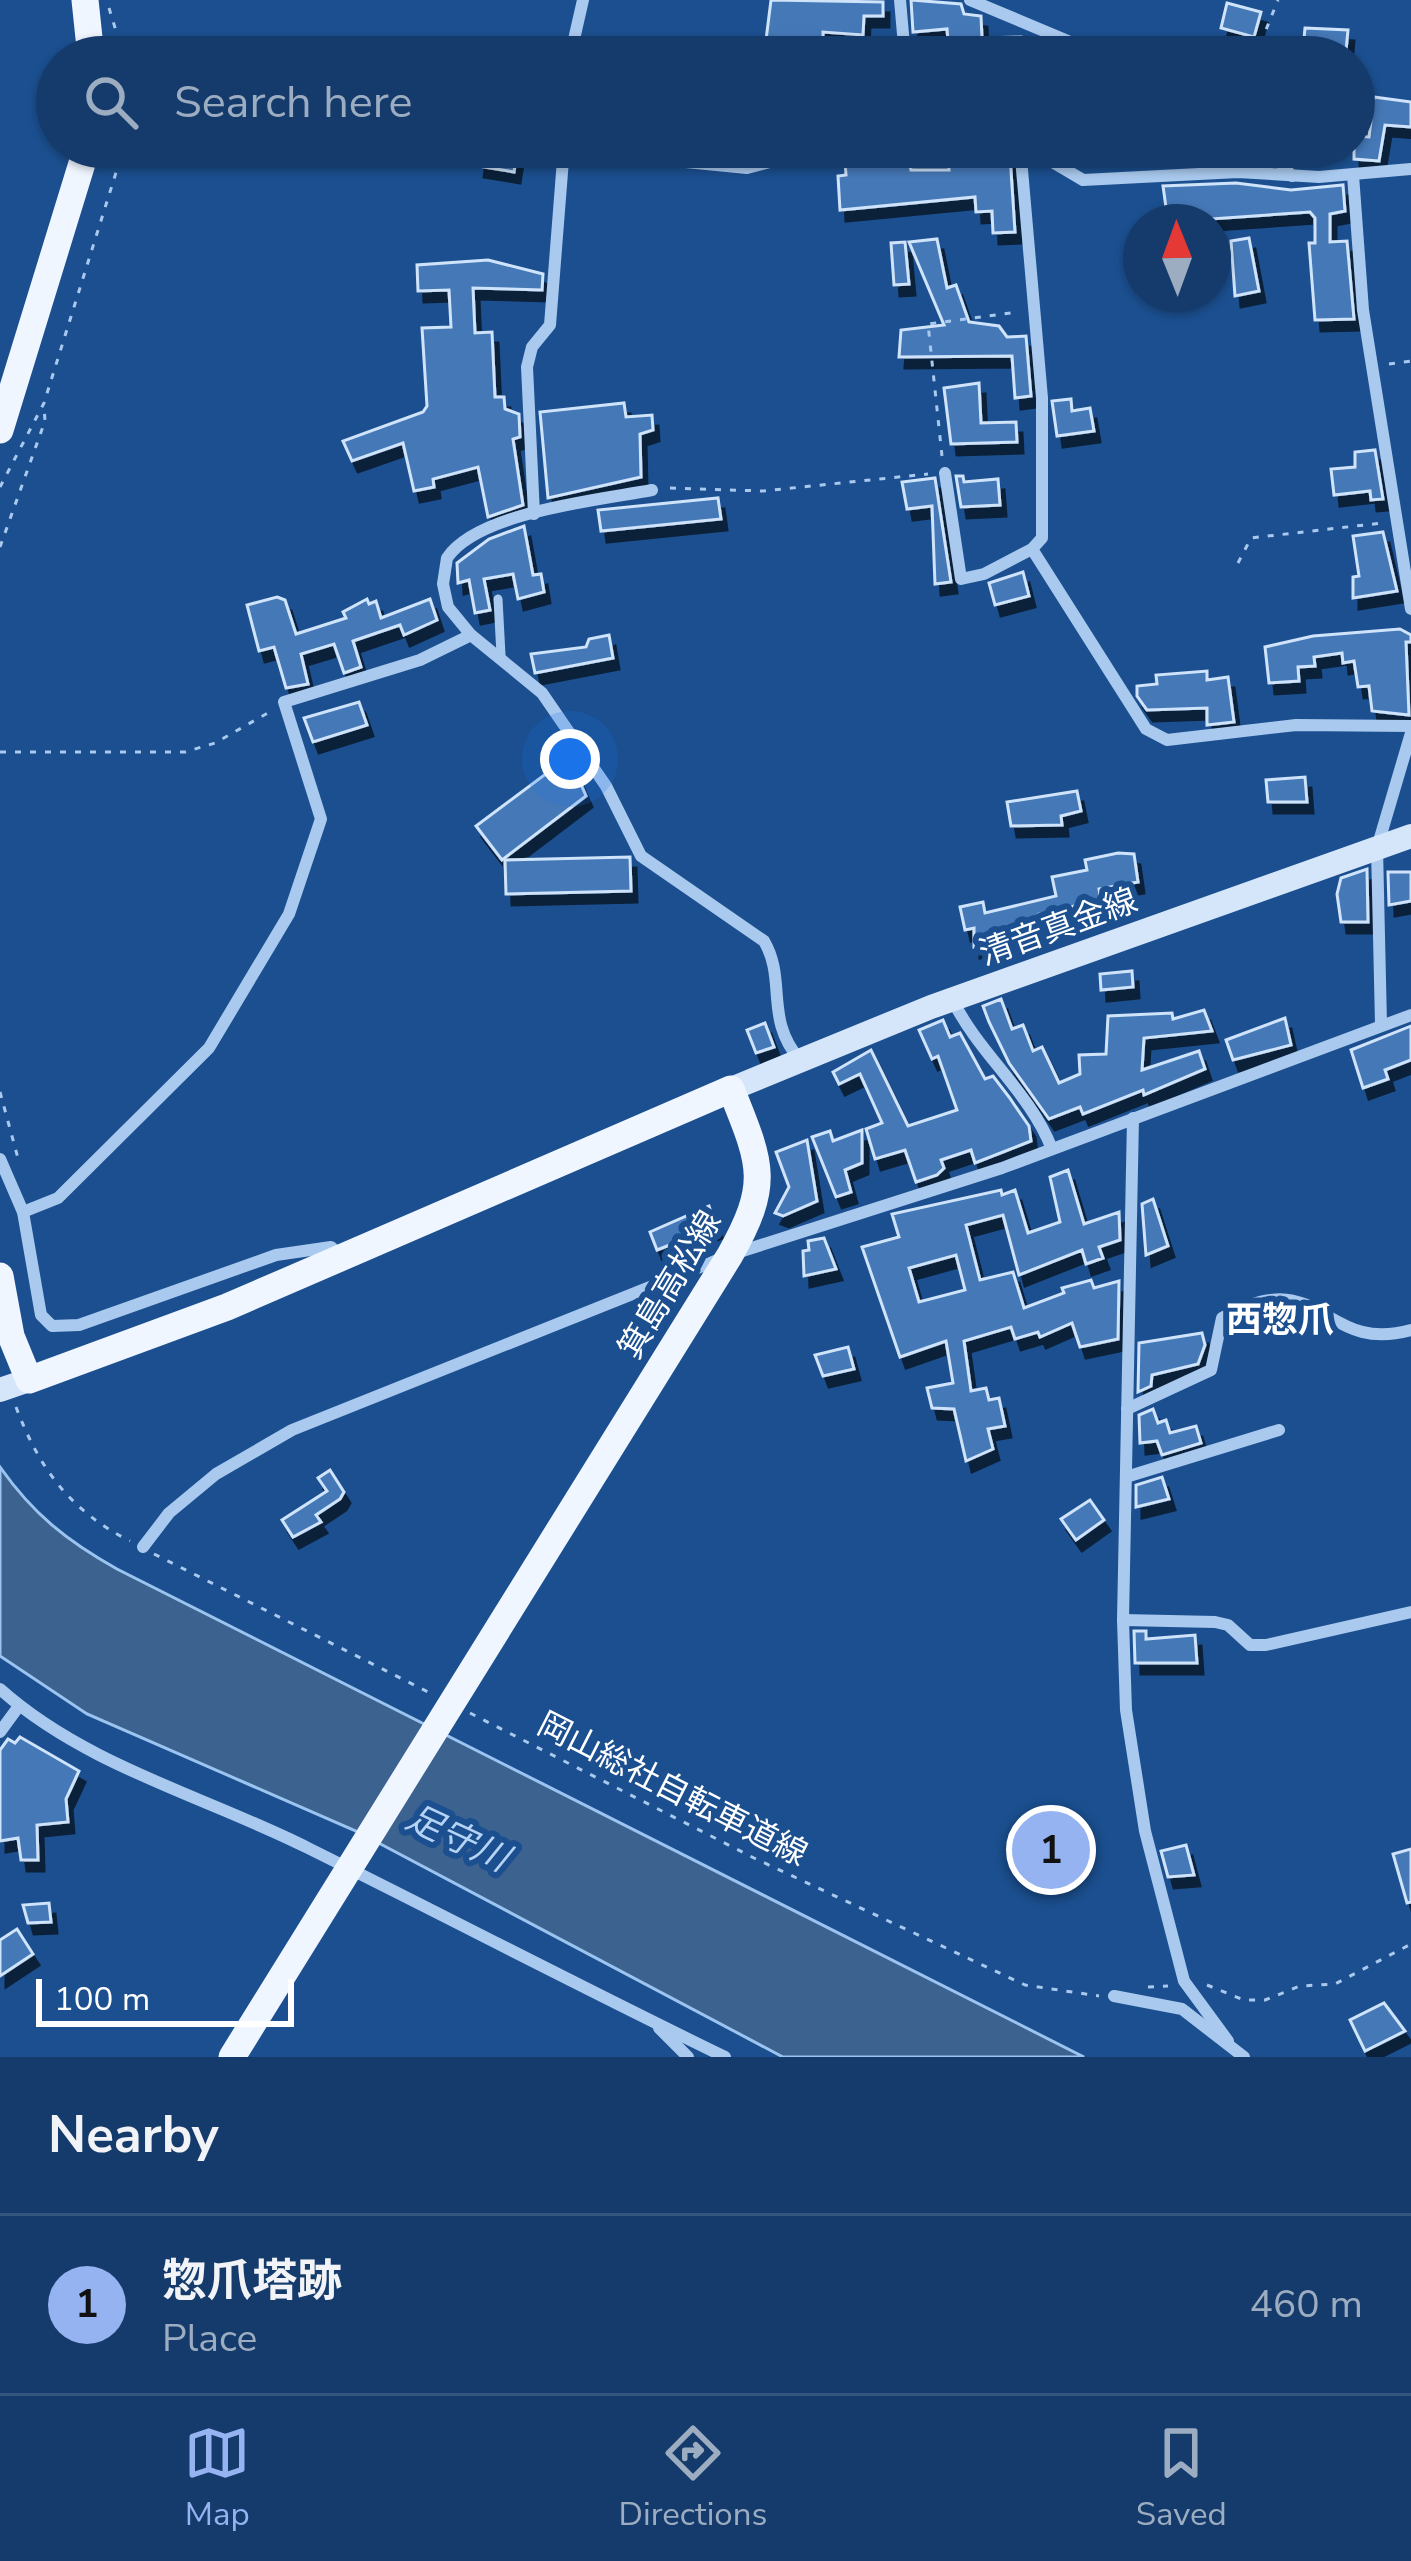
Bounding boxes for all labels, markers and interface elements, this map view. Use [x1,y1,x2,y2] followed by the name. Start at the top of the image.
[36,36,1375,168] search box
[78,69,144,135] icon: search
[174,72,413,133] text: Search here
[1123,204,1231,312] north arrow
[540,729,600,789] your location
[973,878,1144,977] street label: 清音真金線
[609,1202,732,1367] street label: 箕島高松線
[1226,1296,1334,1345] district label: 西惣爪
[530,1702,815,1877] street label: 岡山総社自転車道線
[398,1793,520,1885] water label: 足守川
[1012,1805,1090,1895] pin: 1
[36,1973,294,2026] scale bar
[54,1977,150,2022] text: 100 m
[48,2100,219,2170] text: Nearby
[162,2251,342,2312] text: 惣爪塔跡
[75,2278,99,2331] text: 1
[1249,2278,1363,2331] text: 460 m
[162,2312,257,2365] text: Place
[184,2420,250,2537] tab: Map
[619,2420,767,2537] tab: Directions
[1136,2420,1227,2537] tab: Saved

